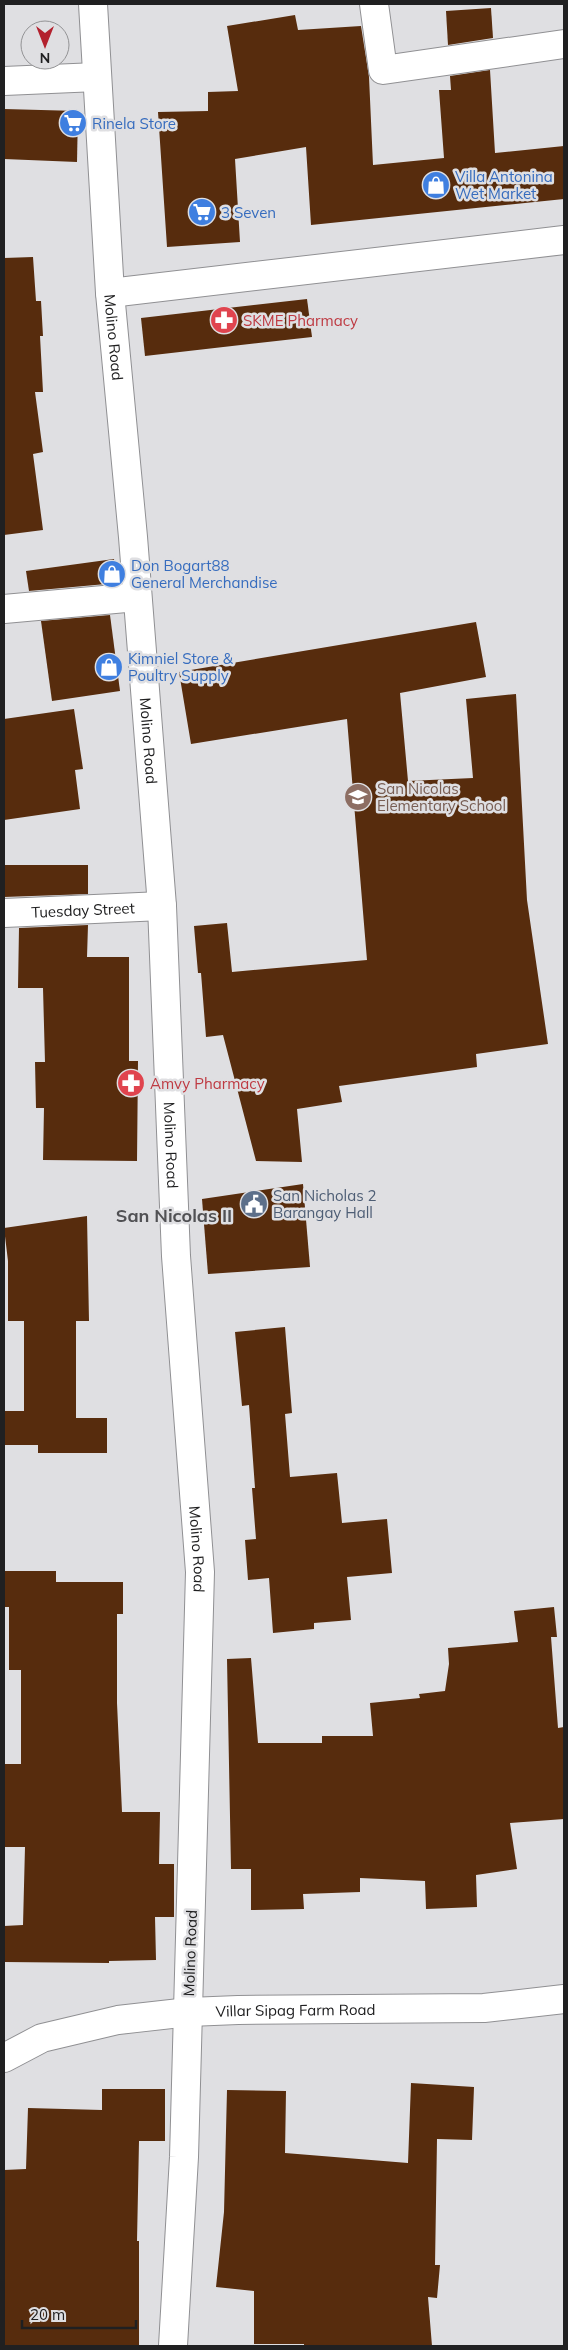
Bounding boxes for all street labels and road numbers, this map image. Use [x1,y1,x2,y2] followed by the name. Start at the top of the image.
[101,293,128,381] street label: Molino Road
[136,697,162,785] street label: Molino Road
[31,898,135,921] street label: Tuesday Street
[160,1101,183,1189] street label: Molino Road
[186,1505,210,1593] street label: Molino Road
[179,1909,201,1997] street label: Molino Road
[215,1999,376,2020] street label: Villar Sipag Farm Road

